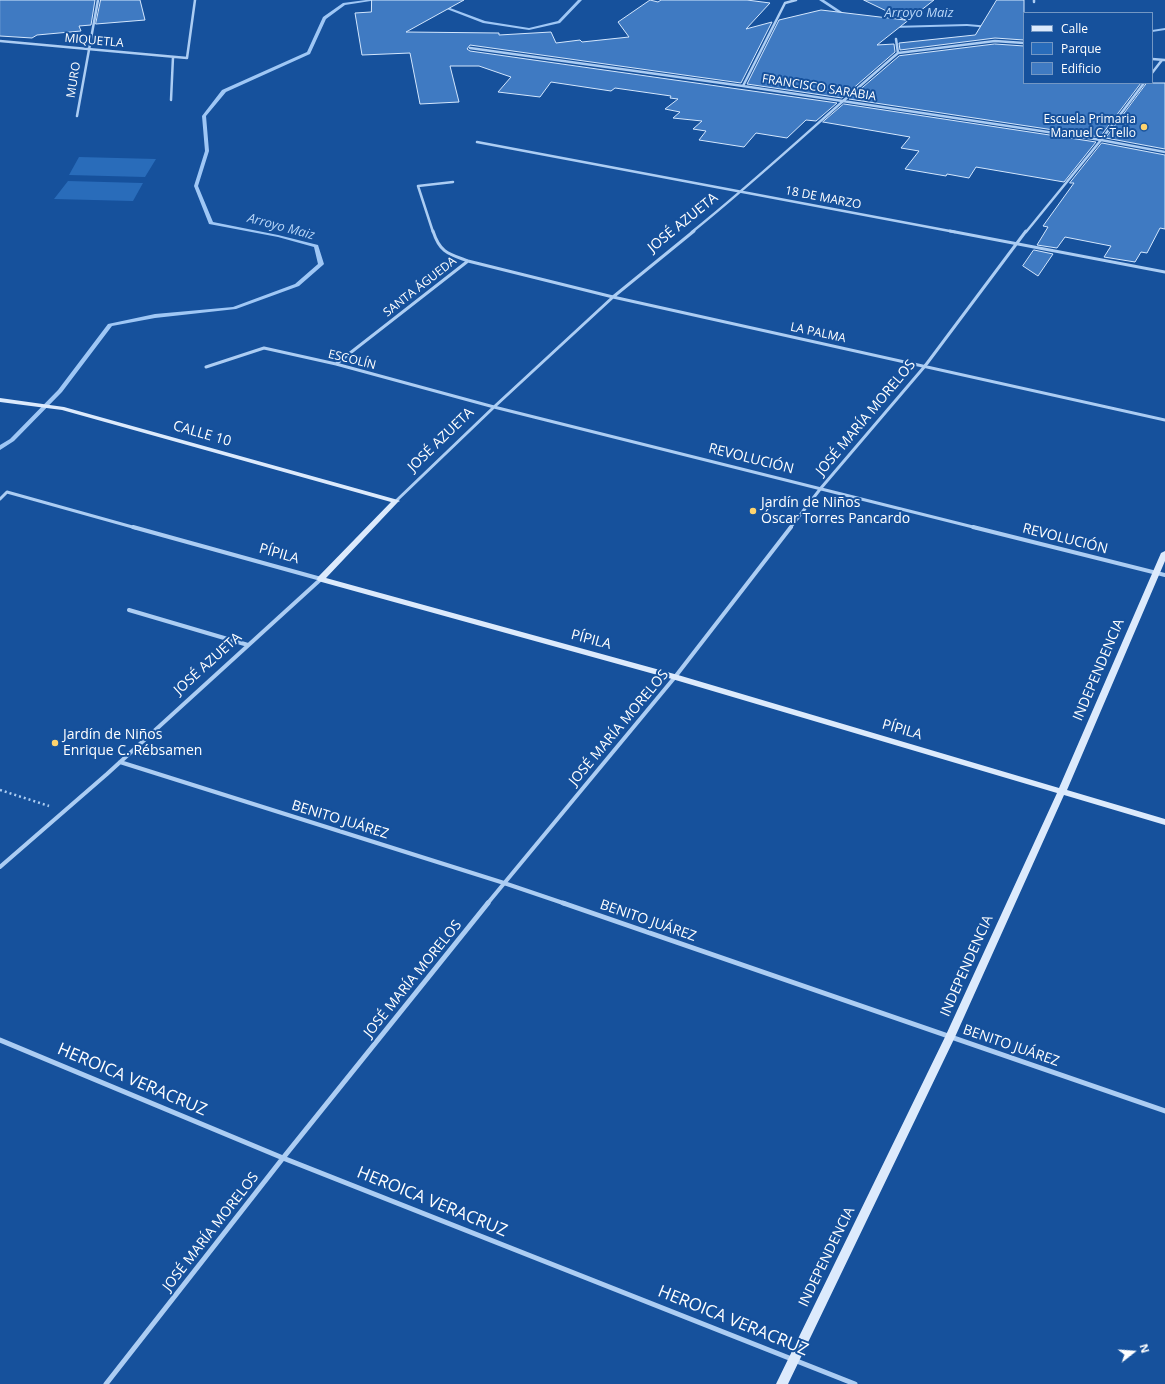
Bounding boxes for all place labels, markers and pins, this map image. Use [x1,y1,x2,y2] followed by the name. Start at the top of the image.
[1043,113,1136,141] place label: Escuela Primaria Manuel C. Tello
[1139,122,1149,132] marker: Escuela Primaria Manuel C. Tello
[761,495,910,528] place label: Jardín de Niños Óscar Torres Pancardo
[748,506,758,516] marker: Jardín de Niños Óscar Torres Pancardo
[63,727,202,760] place label: Jardín de Niños Enrique C. Rébsamen
[50,738,60,748] marker: Jardín de Niños Enrique C. Rébsamen

